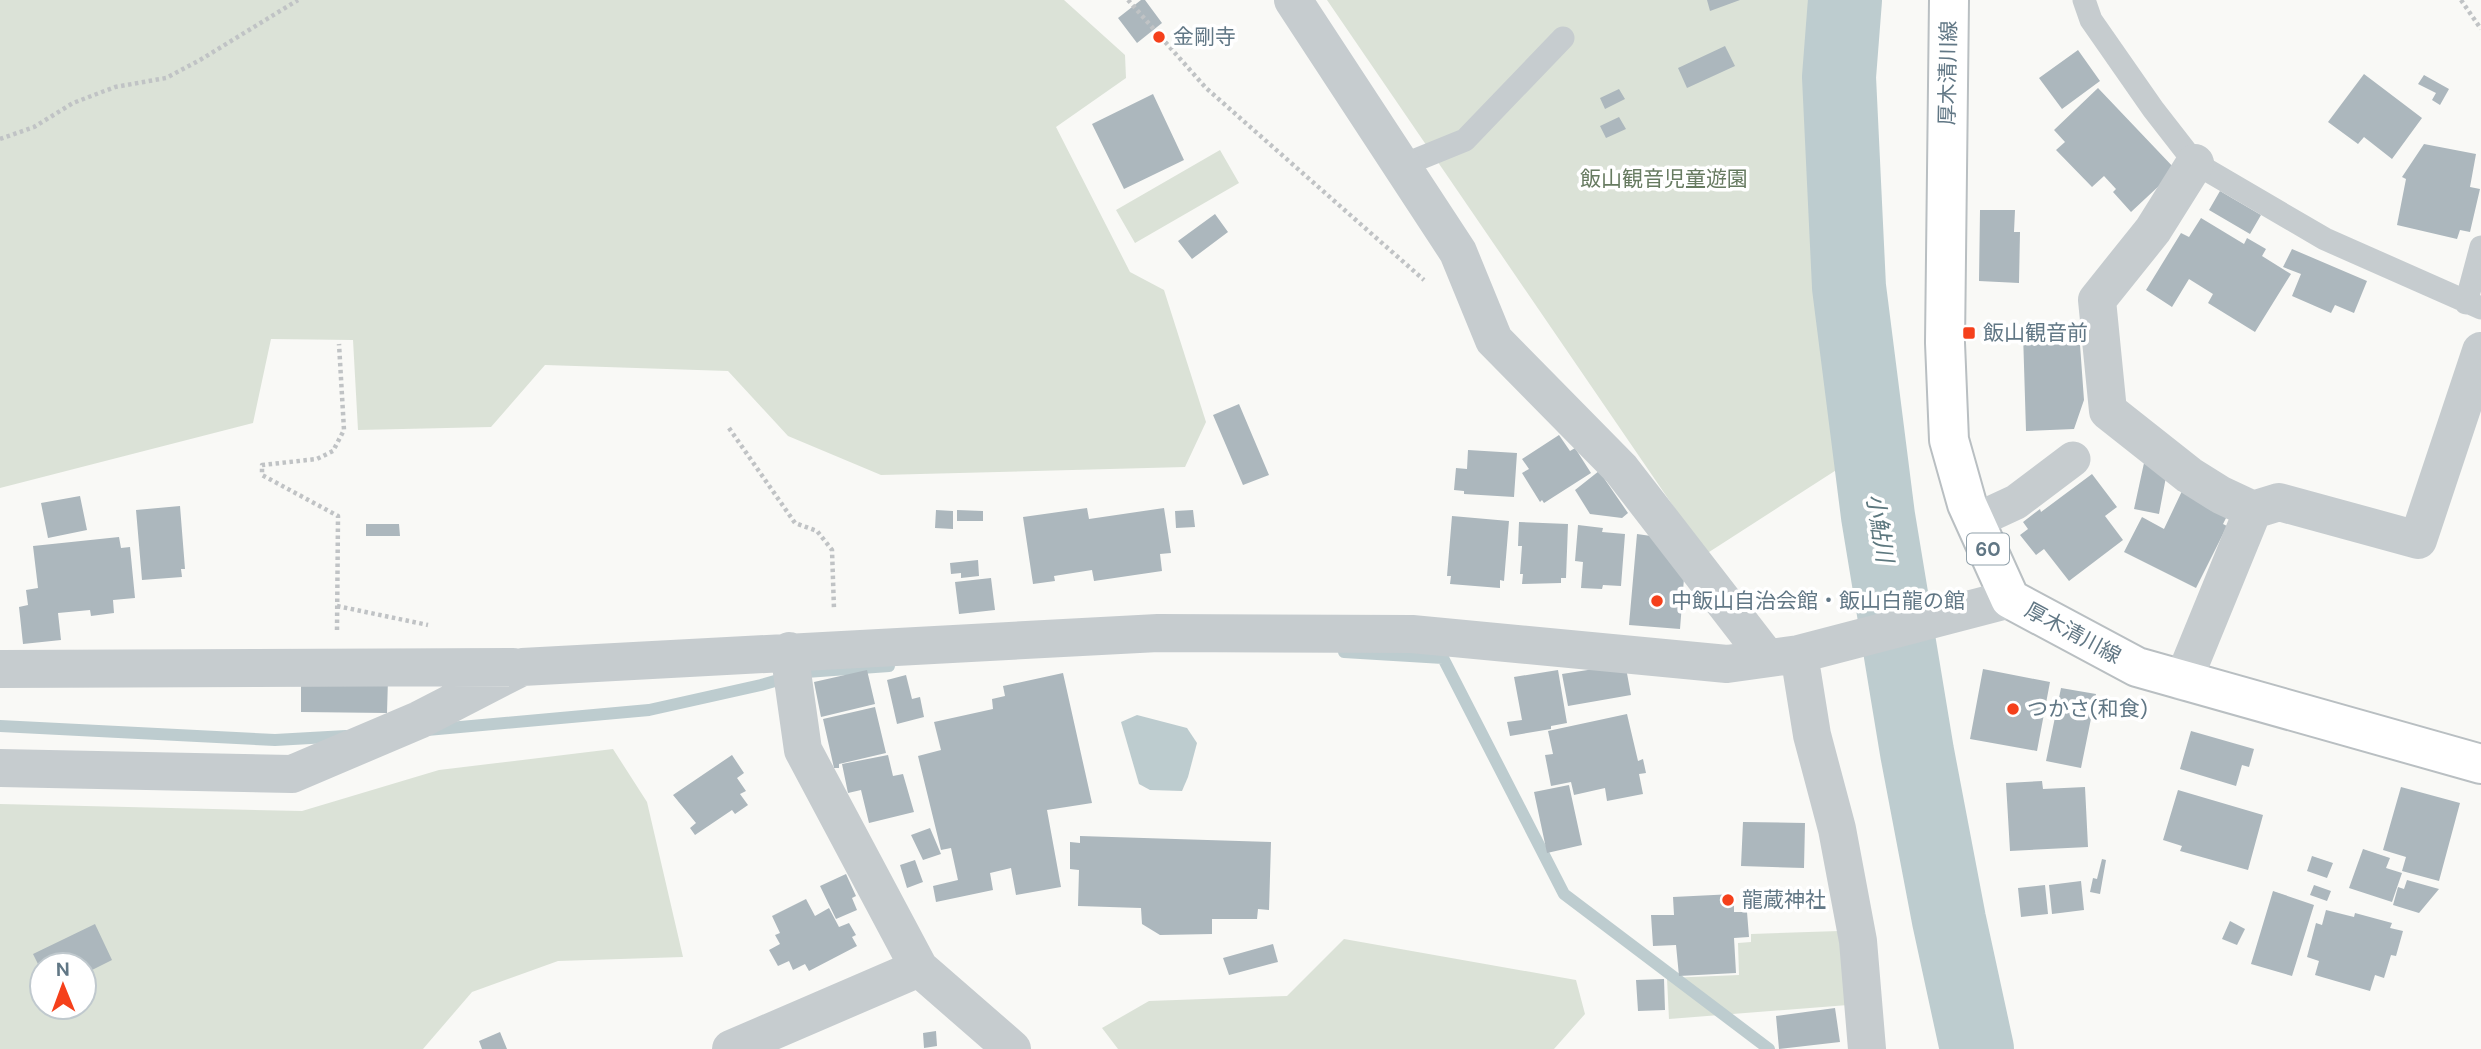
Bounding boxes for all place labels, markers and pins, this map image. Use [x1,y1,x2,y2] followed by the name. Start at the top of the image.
[1173,23,1236,51] place label: 金剛寺
[1151,29,1167,45] marker: 金剛寺
[1983,319,2088,347] place label: 飯山観音前
[1961,325,1977,341] marker: 飯山観音前
[1671,587,1965,615] place label: 中飯山自治会館・飯山白龍の館
[1649,593,1665,609] marker: 中飯山自治会館・飯山白龍の館
[2027,695,2148,723] place label: つかさ(和食)
[2005,701,2021,717] marker: つかさ(和食)
[1742,886,1826,914] place label: 龍蔵神社
[1720,892,1736,908] marker: 龍蔵神社

